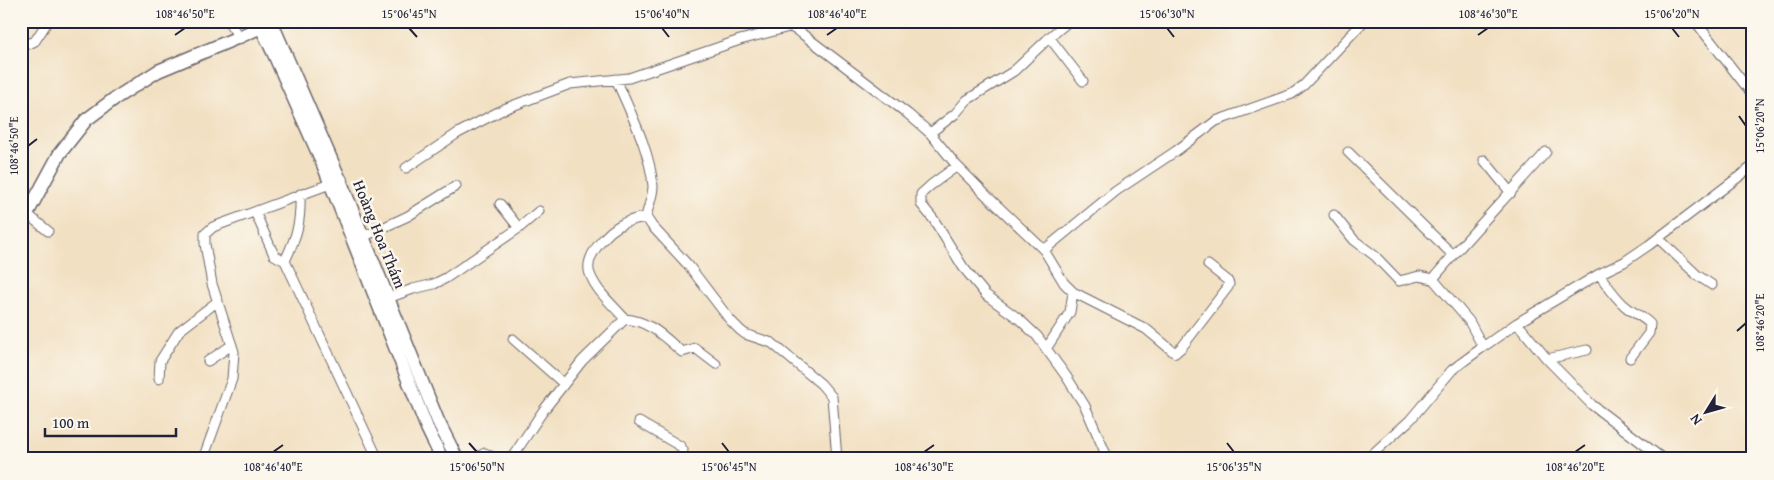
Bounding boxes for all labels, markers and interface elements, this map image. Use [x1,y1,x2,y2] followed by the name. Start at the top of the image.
[155,5,215,22] text: 108°46'50"E
[381,5,437,22] text: 15°06'45"N
[634,5,690,22] text: 15°06'40"N
[807,5,867,22] text: 108°46'40"E
[1139,5,1195,22] text: 15°06'30"N
[1458,5,1518,22] text: 108°46'30"E
[1644,5,1700,22] text: 15°06'20"N
[1751,98,1768,154] text: 15°06'20"N
[5,116,22,176] text: 108°46'50"E
[347,176,413,292] street label: Hoàng Hoa Thám
[1751,293,1768,353] text: 108°46'20"E
[1682,388,1732,438] north arrow
[45,405,176,437] scale bar
[1684,410,1706,430] text: N
[52,412,90,433] text: 100 m
[243,458,303,475] text: 108°46'40"E
[449,458,505,475] text: 15°06'50"N
[701,458,757,475] text: 15°06'45"N
[894,458,954,475] text: 108°46'30"E
[1206,458,1262,475] text: 15°06'35"N
[1545,458,1605,475] text: 108°46'20"E

